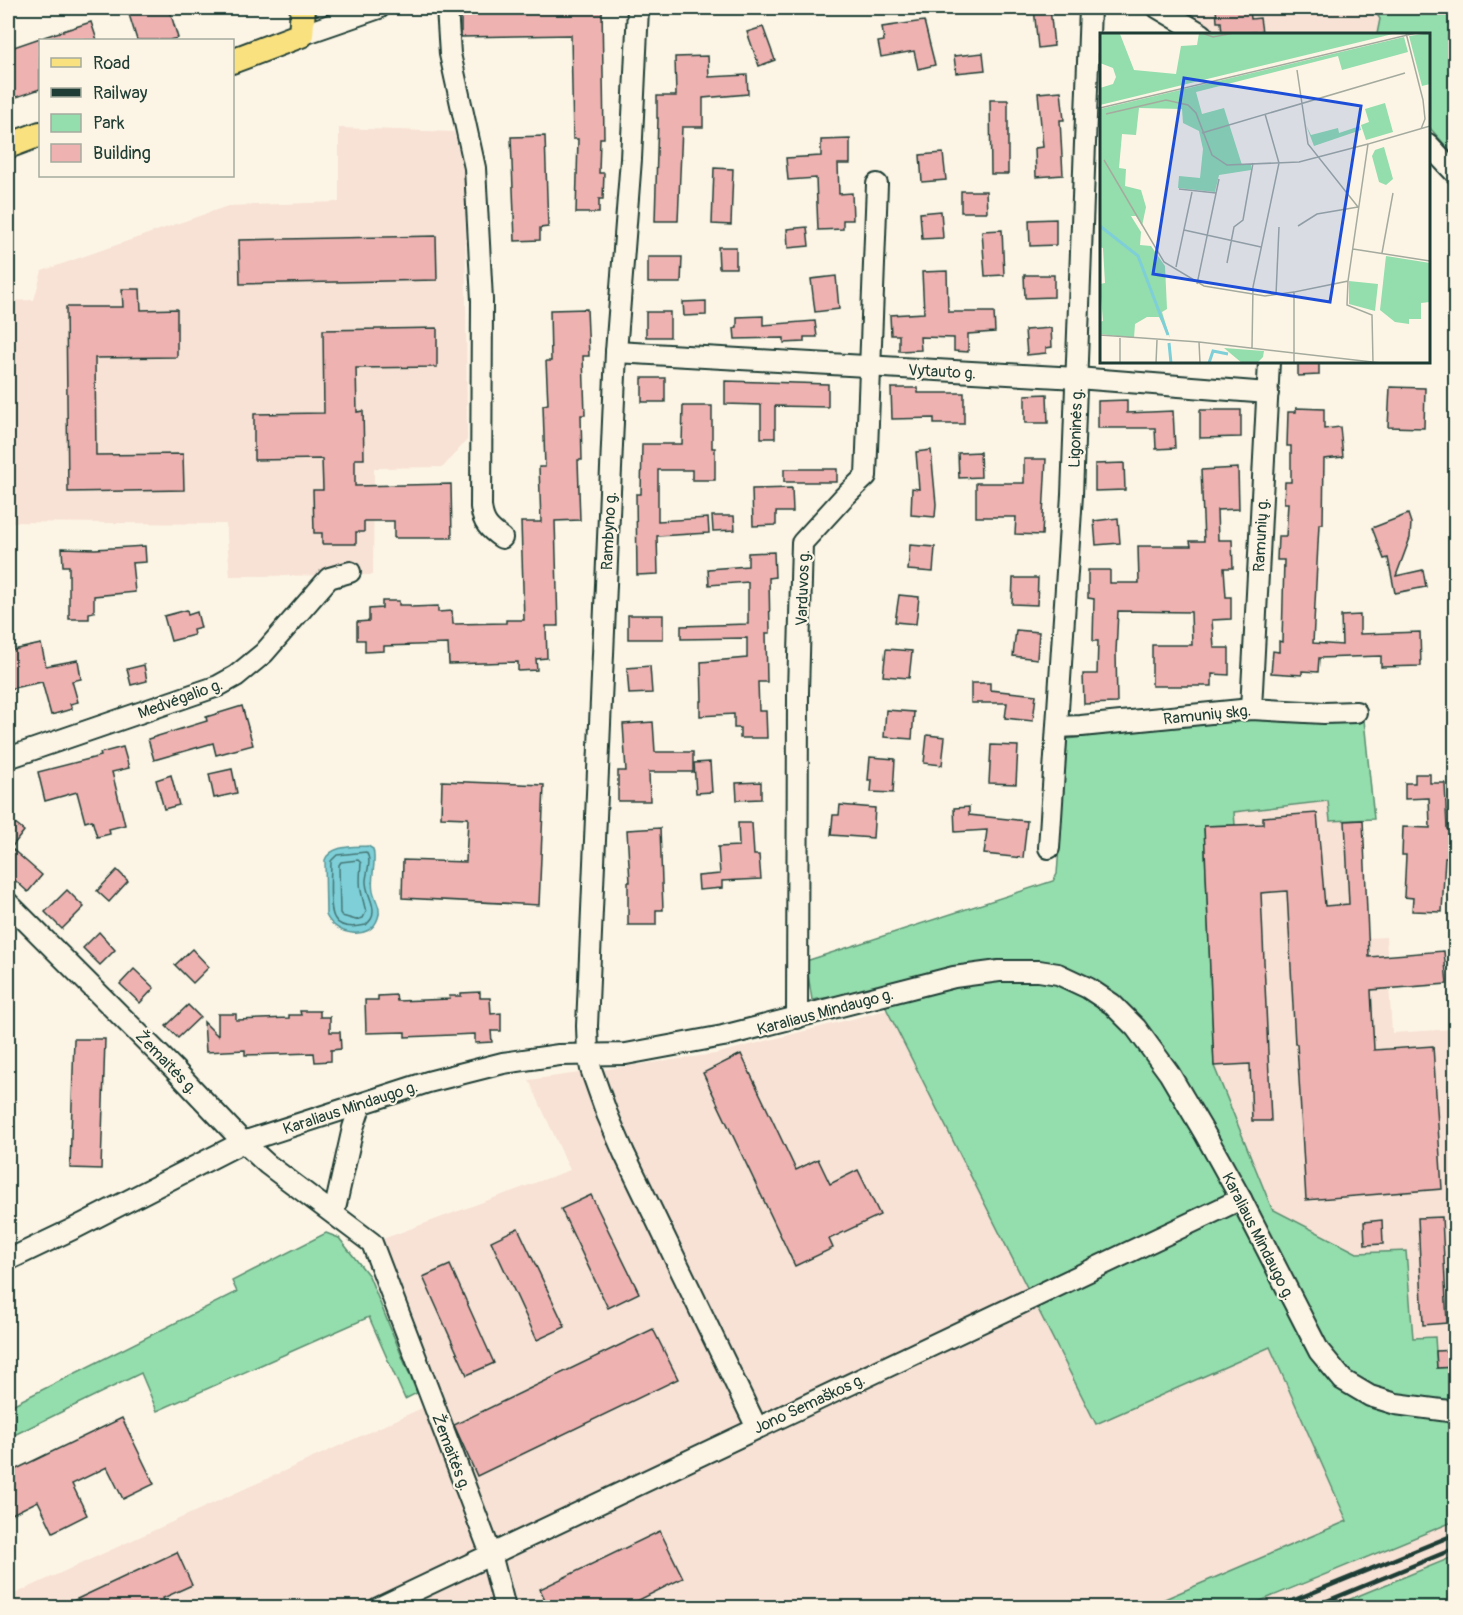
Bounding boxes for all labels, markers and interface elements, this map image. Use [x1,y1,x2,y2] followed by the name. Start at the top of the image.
[1100,33,1430,363] inset map
[39,39,234,177] legend
[93,52,130,75] text: Road
[93,82,148,105] text: Railway
[93,112,125,135] text: Park
[93,142,151,165] text: Building
[907,360,976,384] street label: Vytauto g.
[1065,388,1087,468] street label: Ligoninės g.
[597,491,621,571] street label: Rambyno g.
[1249,497,1273,573] street label: Ramunių g.
[792,550,814,627] street label: Varduvos g.
[135,674,225,724] street label: Medvėgalio g.
[1162,700,1252,730] street label: Ramunių skg.
[755,984,896,1040] street label: Karaliaus Mindaugo g.
[131,1027,202,1099] street label: Žemaitės g.
[280,1077,420,1139] street label: Karaliaus Mindaugo g.
[1217,1169,1299,1304] street label: Karaliaus Mindaugo g.
[750,1369,868,1439] street label: Jono Semaškos g.
[427,1411,475,1494] street label: Žemaitės g.

